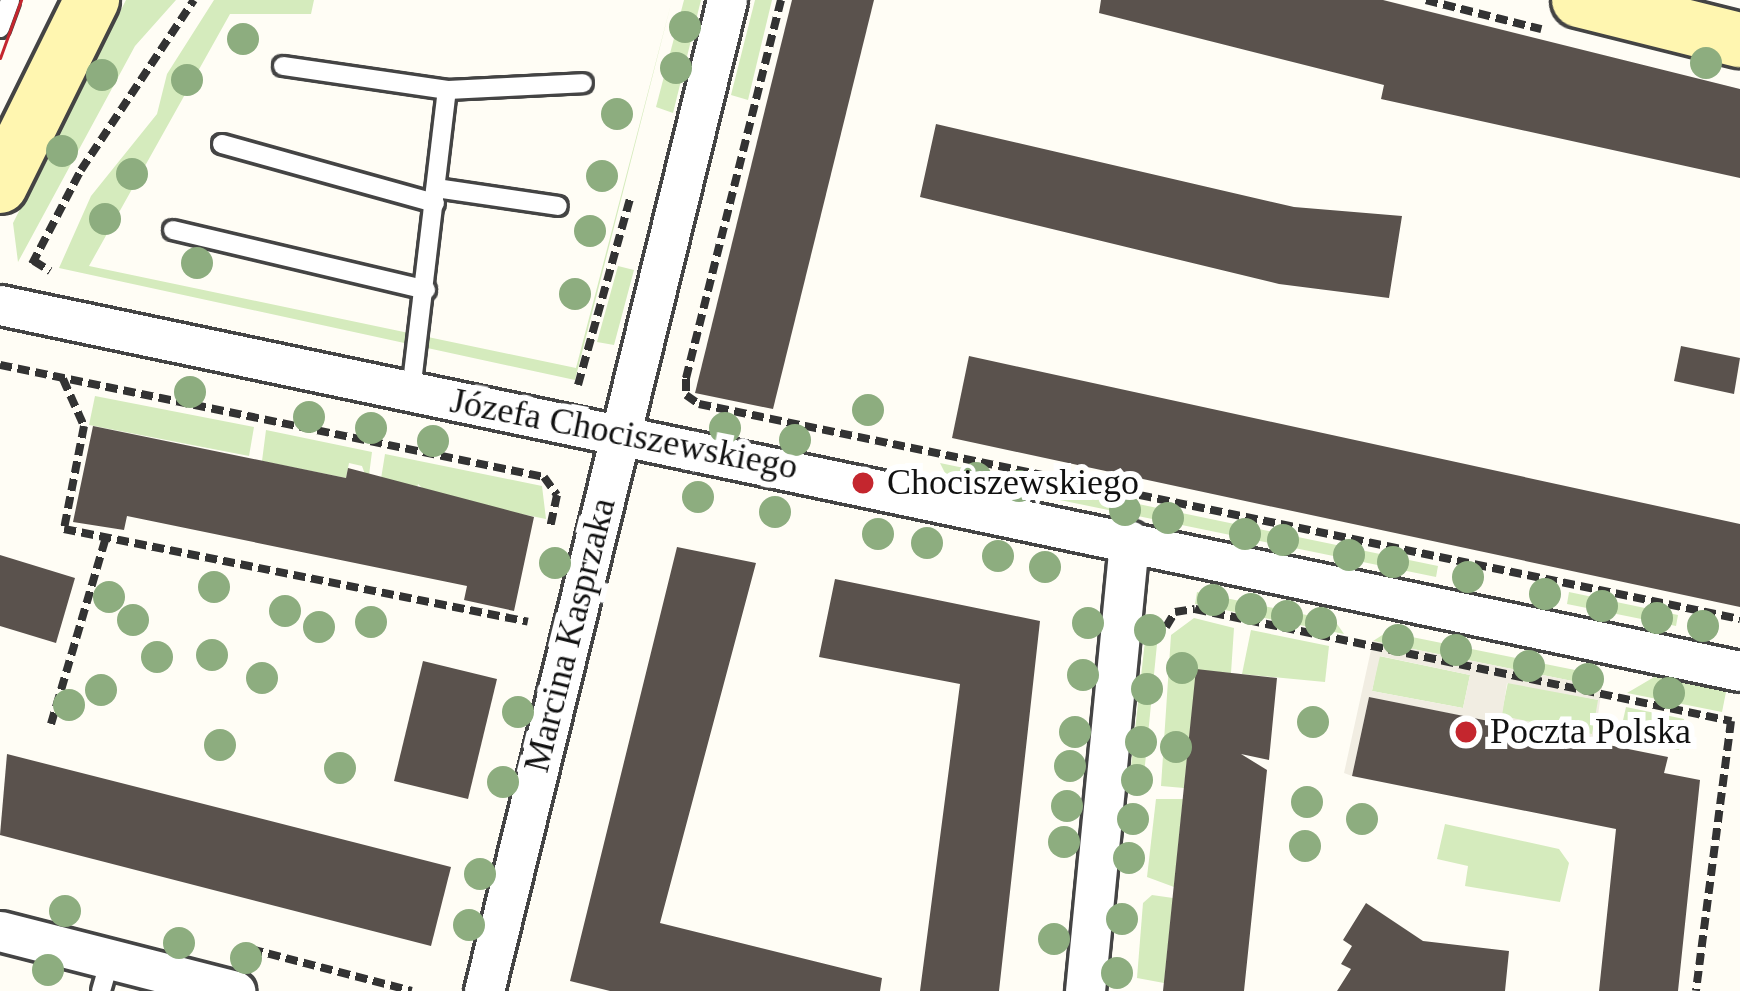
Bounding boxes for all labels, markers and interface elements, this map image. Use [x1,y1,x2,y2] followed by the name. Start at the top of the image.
[447,379,801,489] street label: Józefa Chociszewskiego
[887,461,1139,505] place label: Chociszewskiego
[850,470,876,496] marker: Chociszewskiego
[515,494,625,776] street label: Marcina Kasprzaka
[1490,710,1691,754] place label: Poczta Polska
[1453,719,1479,745] marker: Poczta Polska

